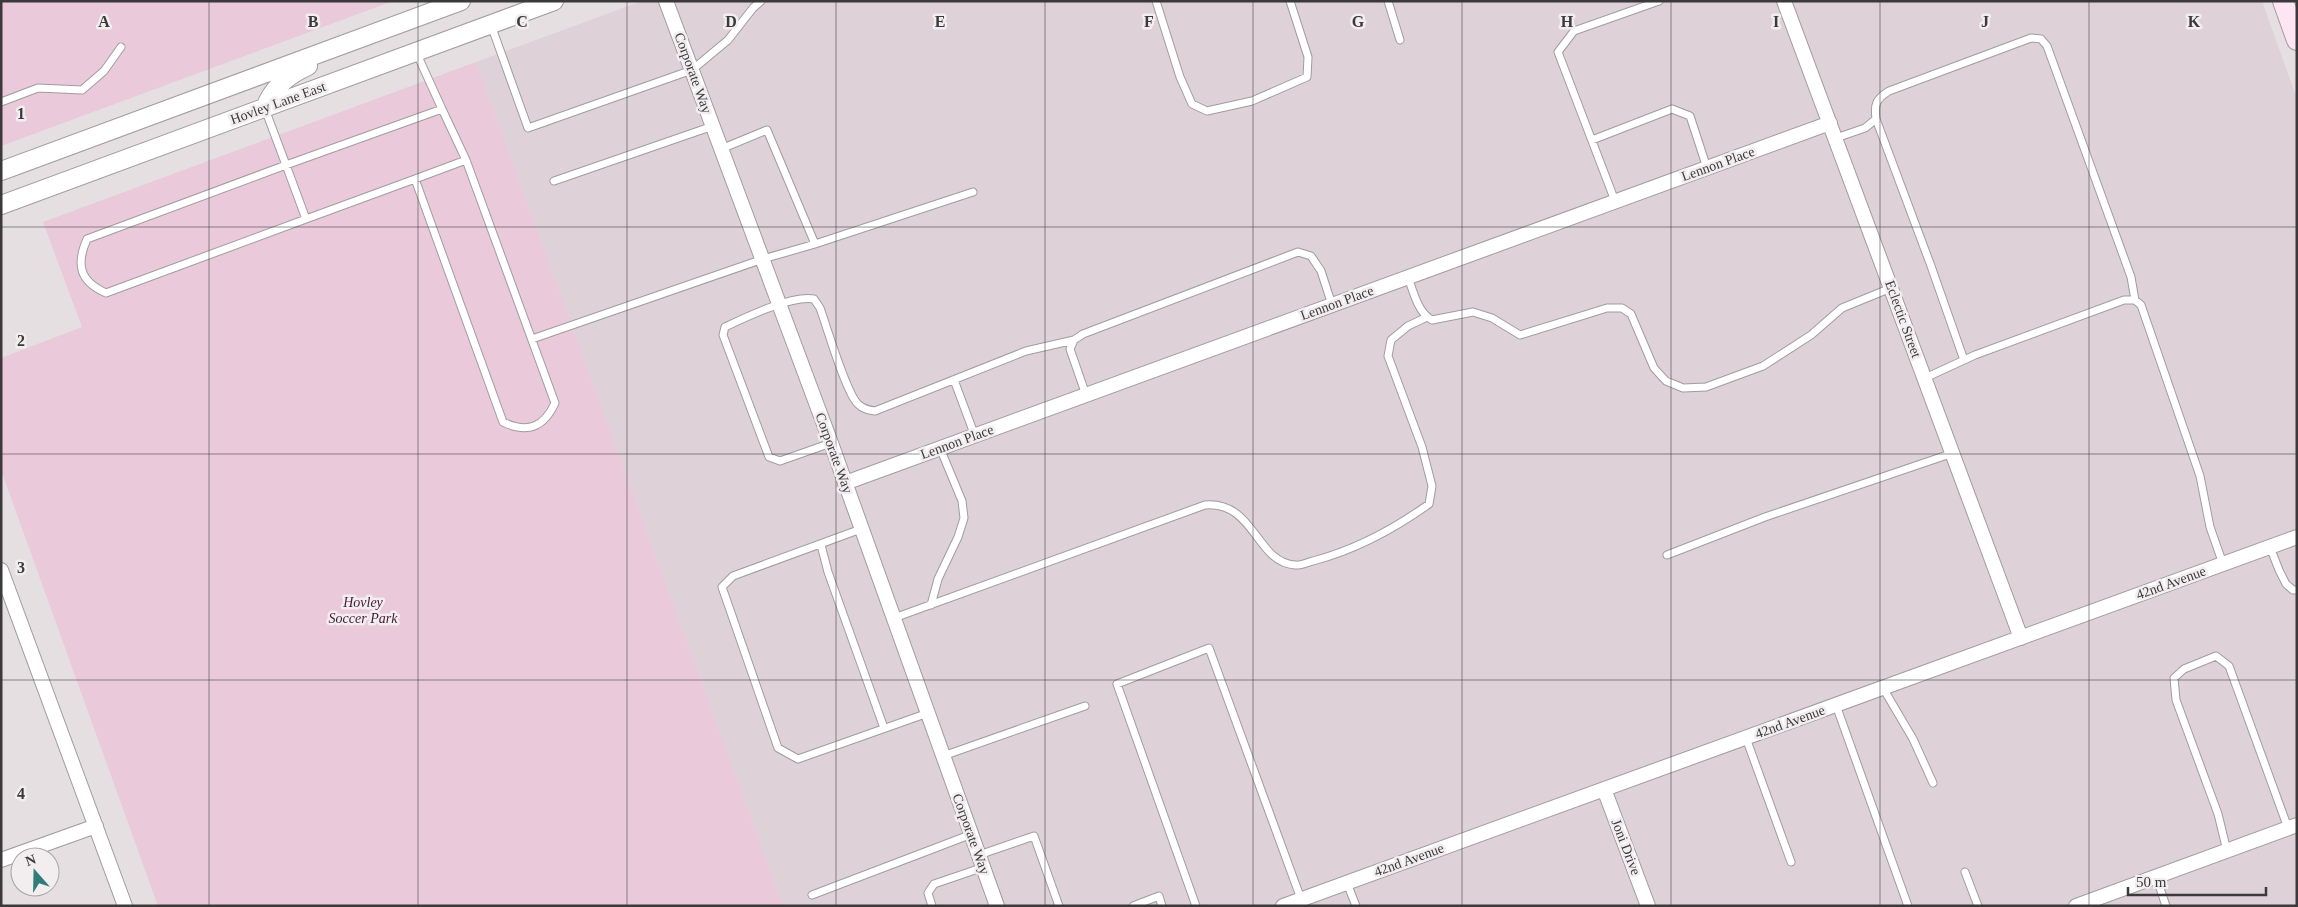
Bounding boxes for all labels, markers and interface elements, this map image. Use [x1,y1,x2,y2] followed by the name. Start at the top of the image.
[98,13,110,30] text: A
[308,13,319,30] text: B
[516,13,528,30] text: C
[725,13,737,30] text: D
[935,13,945,30] text: E
[1144,13,1154,30] text: F
[1352,13,1365,30] text: G
[1561,13,1574,30] text: H
[1773,13,1779,30] text: I
[1981,13,1989,30] text: J
[2188,13,2201,30] text: K
[671,31,715,115] street label: Corporate Way
[228,79,328,127] street label: Hovley Lane East
[17,105,25,122] text: 1
[1679,144,1757,184] street label: Lennon Place
[1882,278,1924,360] street label: Eclectic Street
[1298,283,1376,323] street label: Lennon Place
[17,332,25,349] text: 2
[812,411,856,495] street label: Corporate Way
[918,422,996,462] street label: Lennon Place
[17,559,25,576] text: 3
[2134,563,2208,603] street label: 42nd Avenue
[329,595,398,626] park label: Hovley Soccer Park
[1753,702,1827,742] street label: 42nd Avenue
[17,785,25,802] text: 4
[949,792,993,876] street label: Corporate Way
[1608,817,1644,877] street label: Joni Drive
[1372,840,1446,880] street label: 42nd Avenue
[10,847,60,897] north arrow
[23,851,38,869] text: N
[2128,864,2266,896] scale bar
[2136,874,2167,890] text: 50 m

